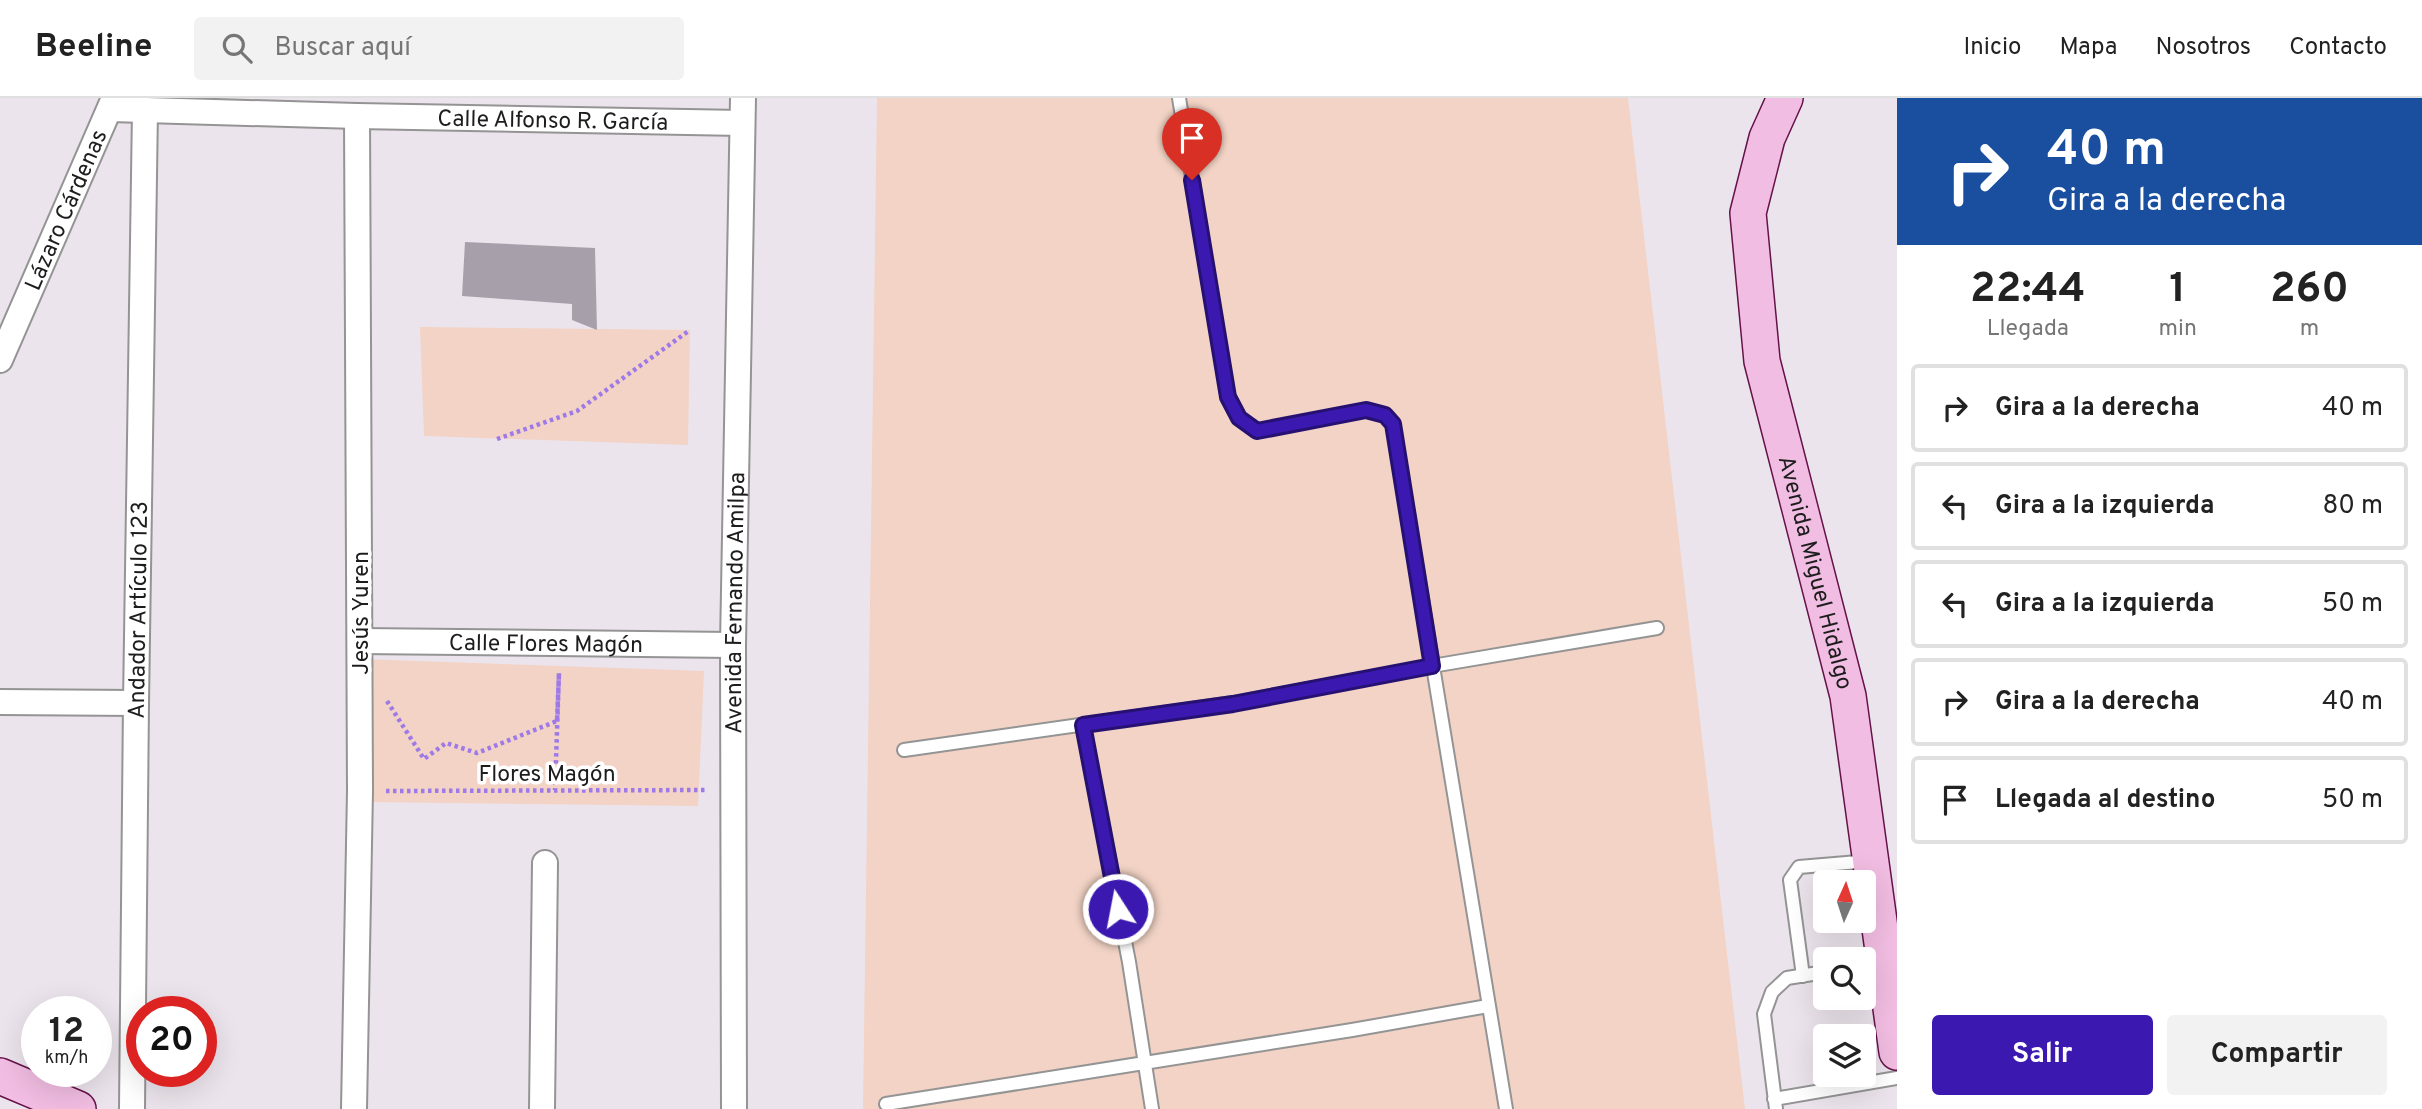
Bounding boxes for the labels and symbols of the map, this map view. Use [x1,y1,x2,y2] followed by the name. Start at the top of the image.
[437,105,668,139] street label: Calle Alfonso R. García
[1162,108,1222,180] pin
[20,126,115,296] street label: Lázaro Cárdenas
[1770,453,1858,693] street label: Avenida Miguel Hidalgo
[721,472,753,734] street label: Avenida Fernando Amilpa
[124,501,156,719] street label: Andador Artículo 123
[348,551,377,675] street label: Jesús Yuren
[449,630,643,661] street label: Calle Flores Magón
[478,761,616,790] street label: Flores Magón
[1813,870,1876,933] north arrow
[1081,872,1155,946] position arrow
[126,996,217,1087] speed limit sign: 20

